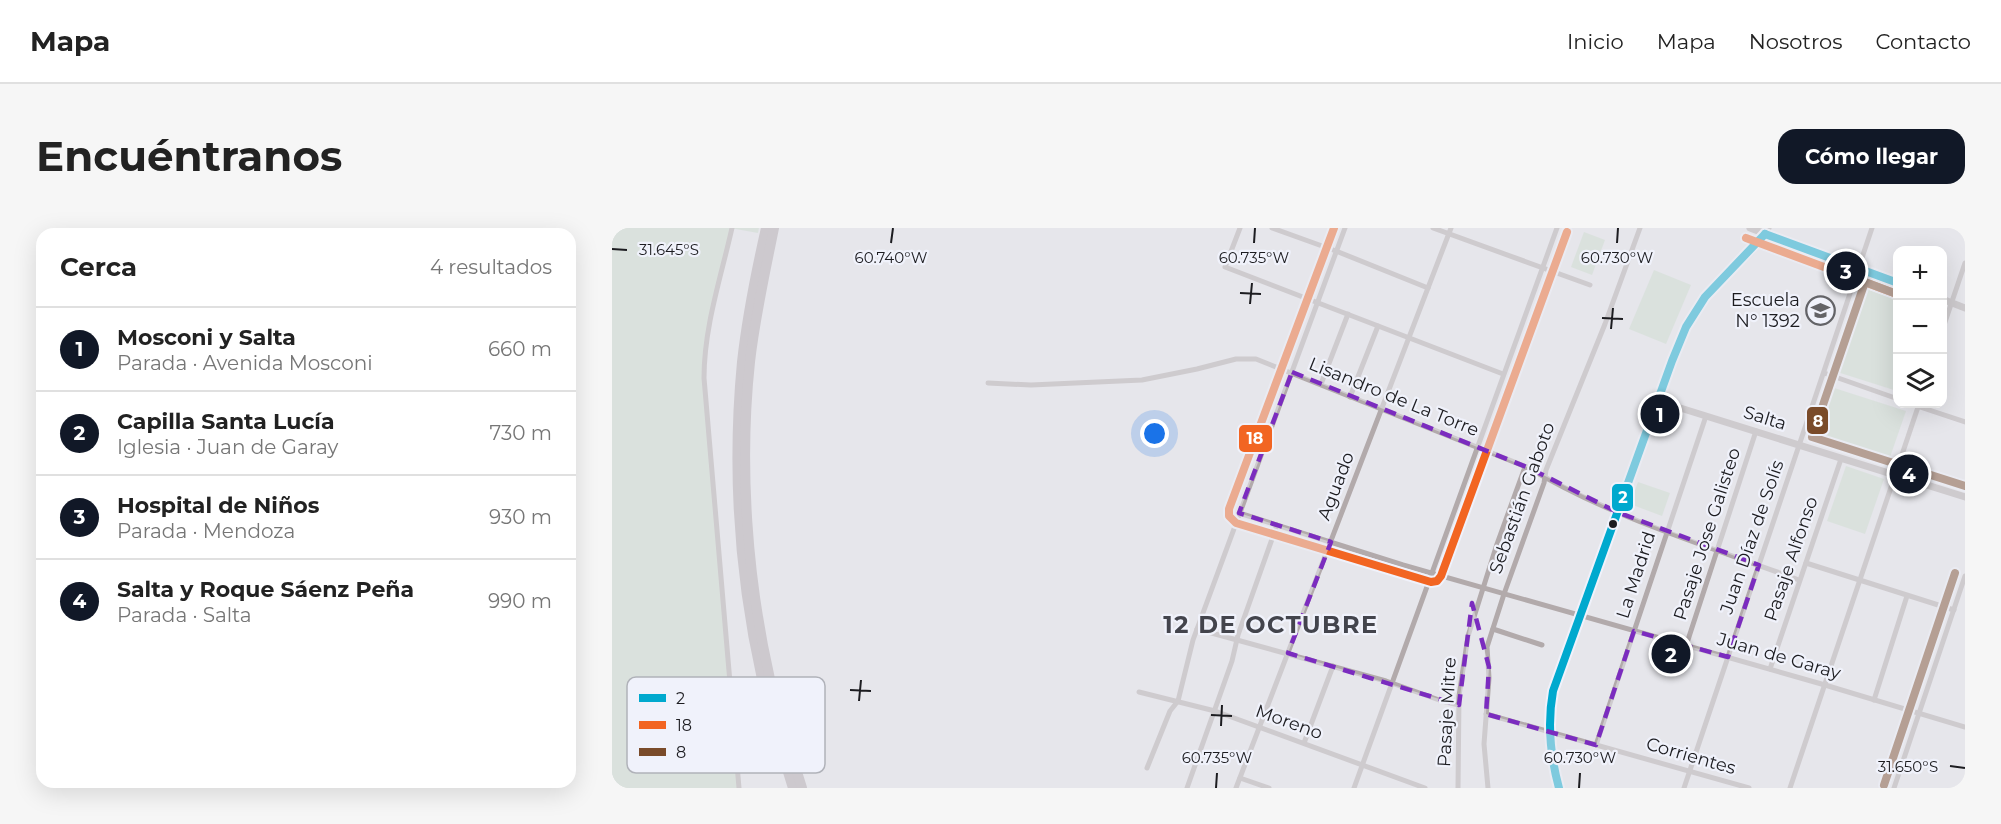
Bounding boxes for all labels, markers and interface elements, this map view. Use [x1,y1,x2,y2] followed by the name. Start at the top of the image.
[30,24,110,58] text: Mapa
[1567,29,1624,54] text: Inicio
[1657,29,1716,54] text: Mapa
[1749,29,1842,54] text: Nosotros
[1875,29,1971,54] text: Contacto
[1778,129,1965,184] button: Cómo llegar
[36,130,342,182] text: Encuéntranos
[639,240,699,259] text: 31.645°S
[1893,246,1947,408] map controls
[1893,246,1947,300] button: +
[855,248,928,267] text: 60.740°W
[1219,248,1290,267] text: 60.735°W
[1581,248,1654,267] text: 60.730°W
[1826,248,1866,294] pin: 3
[60,251,137,283] text: Cerca
[430,255,552,279] text: 4 resultados
[1731,289,1800,332] place label: Escuela N° 1392
[1805,294,1837,326] school or university icon: Escuela N° 1392
[1893,300,1947,354] button: −
[117,324,296,351] text: Mosconi y Salta
[76,337,83,361] text: 1
[488,337,552,361] text: 660 m
[117,351,373,375] text: Parada · Avenida Mosconi
[1306,353,1482,441] street label: Lisandro de La Torre
[1893,354,1947,408] button: layers
[1640,392,1680,436] pin: 1
[1741,401,1789,435] street label: Salta
[1806,406,1829,435] line badge: 8
[117,408,335,435] text: Capilla Santa Lucía
[1813,412,1823,431] text: 8
[1140,419,1169,448] your location
[1484,419,1560,577] street label: Sebastián Gaboto
[74,421,85,445] text: 2
[489,421,552,445] text: 730 m
[1238,424,1273,453] line badge: 18
[1247,429,1263,448] text: 18
[117,435,338,459] text: Iglesia · Juan de Garay
[1669,445,1745,623] street label: Pasaje Jose Galisteo
[1313,449,1359,523] street label: Aguado
[1890,452,1928,496] pin: 4
[1715,457,1789,618] street label: Juan Díaz de Solís
[1611,483,1634,512] line badge: 2
[1618,488,1628,507] text: 2
[117,492,319,519] text: Hospital de Niños
[1759,494,1823,624] street label: Pasaje Alfonso
[74,505,85,529] text: 3
[489,505,552,529] text: 930 m
[1607,518,1619,530] unlabelled marker
[117,519,295,543] text: Parada · Mendoza
[1612,529,1660,621] street label: La Madrid
[117,576,414,603] text: Salta y Roque Sáenz Peña
[73,589,86,613] text: 4
[488,589,552,613] text: 990 m
[117,603,252,627] text: Parada · Salta
[1163,610,1379,639] district label: 12 DE OCTUBRE
[1714,628,1844,684] street label: Juan de Garay
[1652,632,1690,676] pin: 2
[1433,656,1461,768] street label: Pasaje Mitre
[627,677,825,773] legend
[676,689,685,708] text: 2
[1252,700,1326,744] street label: Moreno
[676,716,692,735] text: 18
[1644,733,1739,779] street label: Corrientes
[676,743,686,762] text: 8
[1182,748,1253,767] text: 60.735°W
[1544,748,1617,767] text: 60.730°W
[1878,757,1938,776] text: 31.650°S

